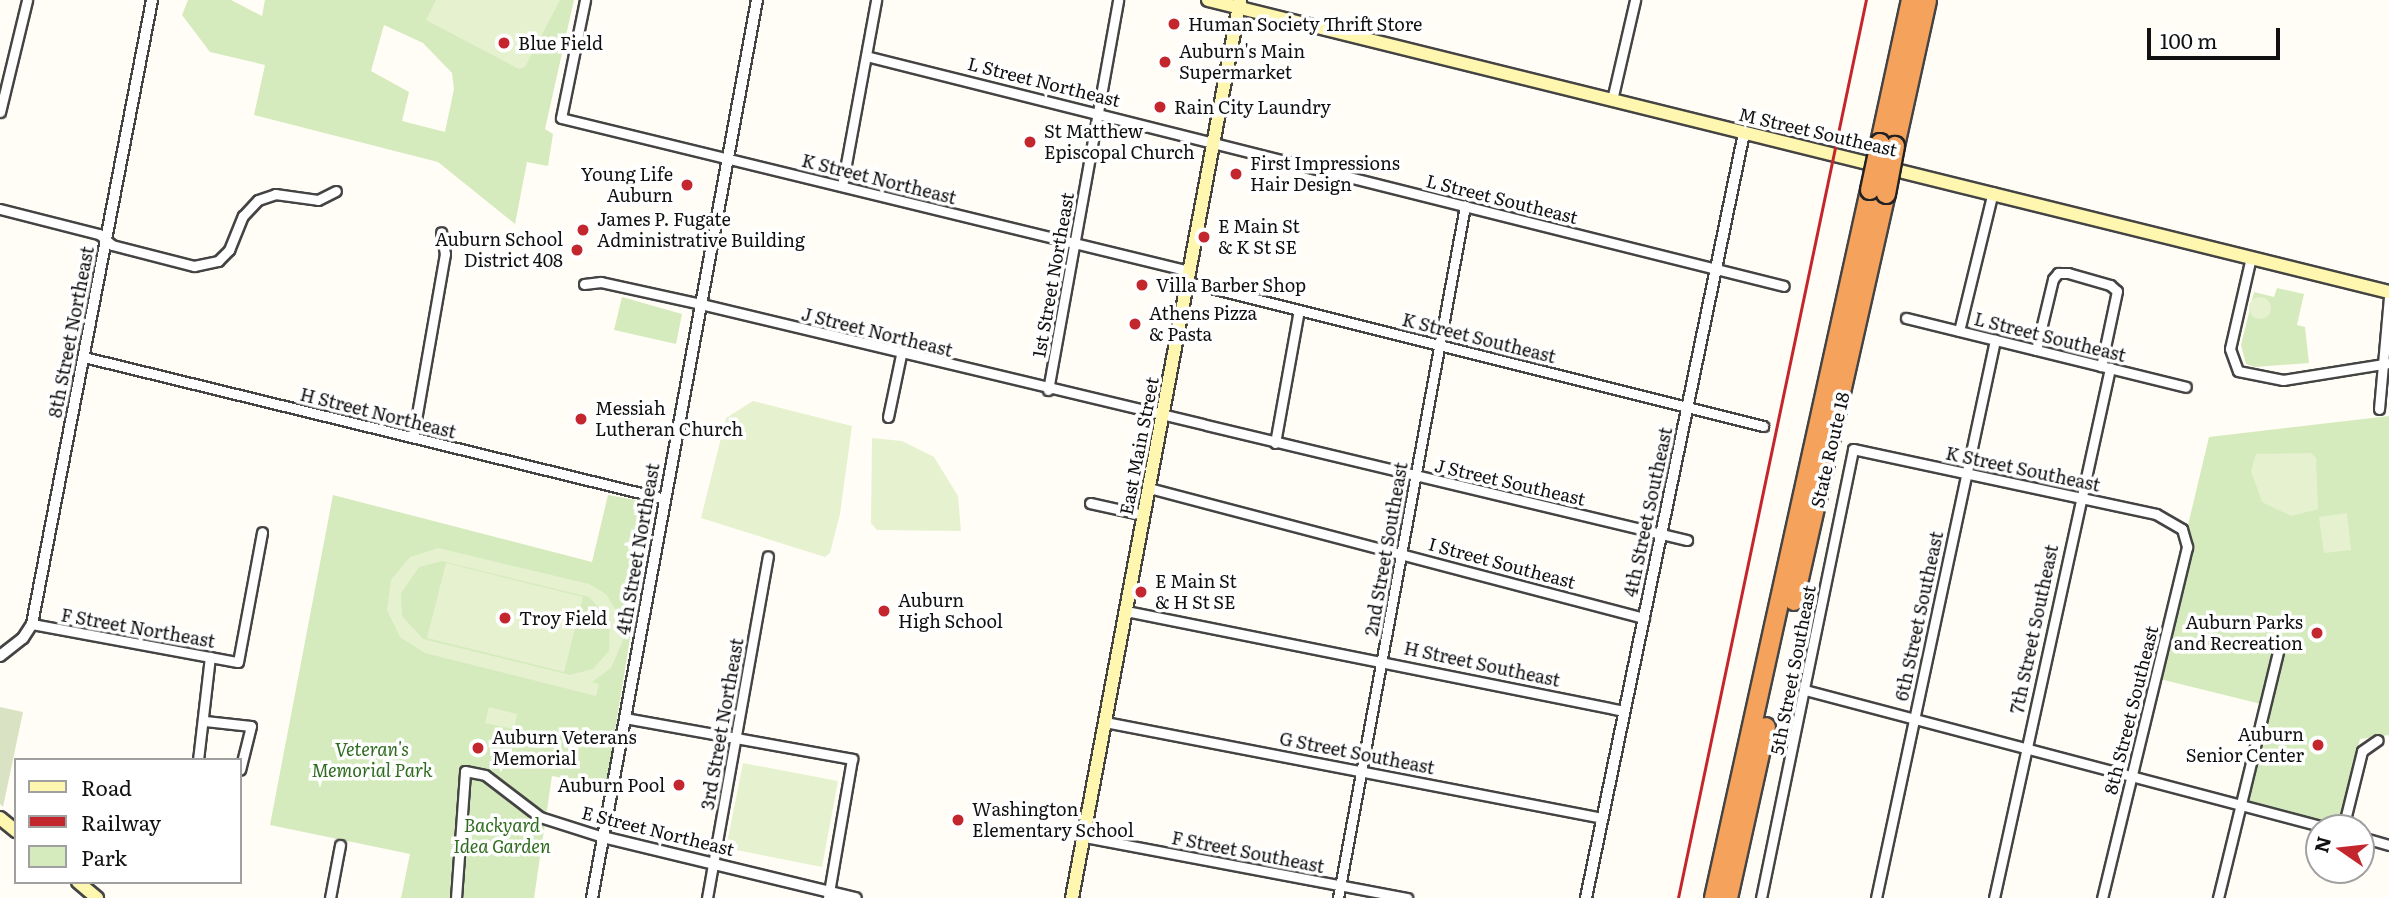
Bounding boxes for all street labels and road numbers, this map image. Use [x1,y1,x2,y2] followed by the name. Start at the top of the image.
[966,53,1122,111] street label: L Street Northeast
[1737,103,1899,161] street label: M Street Southeast
[800,149,958,209] street label: K Street Northeast
[1424,170,1580,228] street label: L Street Southeast
[1028,191,1078,359] street label: 1st Street Northeast
[44,245,98,419] street label: 8th Street Northeast
[799,303,955,361] street label: J Street Northeast
[1400,308,1558,368] street label: K Street Southeast
[1972,308,2128,366] street label: L Street Southeast
[1115,375,1163,517] street label: East Main Street
[298,383,458,443] street label: H Street Northeast
[1806,390,1854,510] street label: State Route 18
[1619,425,1677,599] street label: 4th Street Southeast
[1944,442,2102,496] street label: K Street Southeast
[1433,454,1587,510] street label: J Street Southeast
[1360,460,1412,638] street label: 2nd Street Southeast
[612,461,664,637] street label: 4th Street Northeast
[1890,529,1948,703] street label: 6th Street Southeast
[1426,533,1578,593] street label: I Street Southeast
[2006,542,2062,716] street label: 7th Street Southeast
[1766,583,1820,757] street label: 5th Street Southeast
[59,604,217,652] street label: F Street Northeast
[2100,623,2162,797] street label: 8th Street Southeast
[696,636,748,812] street label: 3rd Street Northeast
[1402,637,1562,691] street label: H Street Southeast
[1278,727,1436,779] street label: G Street Southeast
[580,802,736,860] street label: E Street Northeast
[1170,827,1326,877] street label: F Street Southeast

